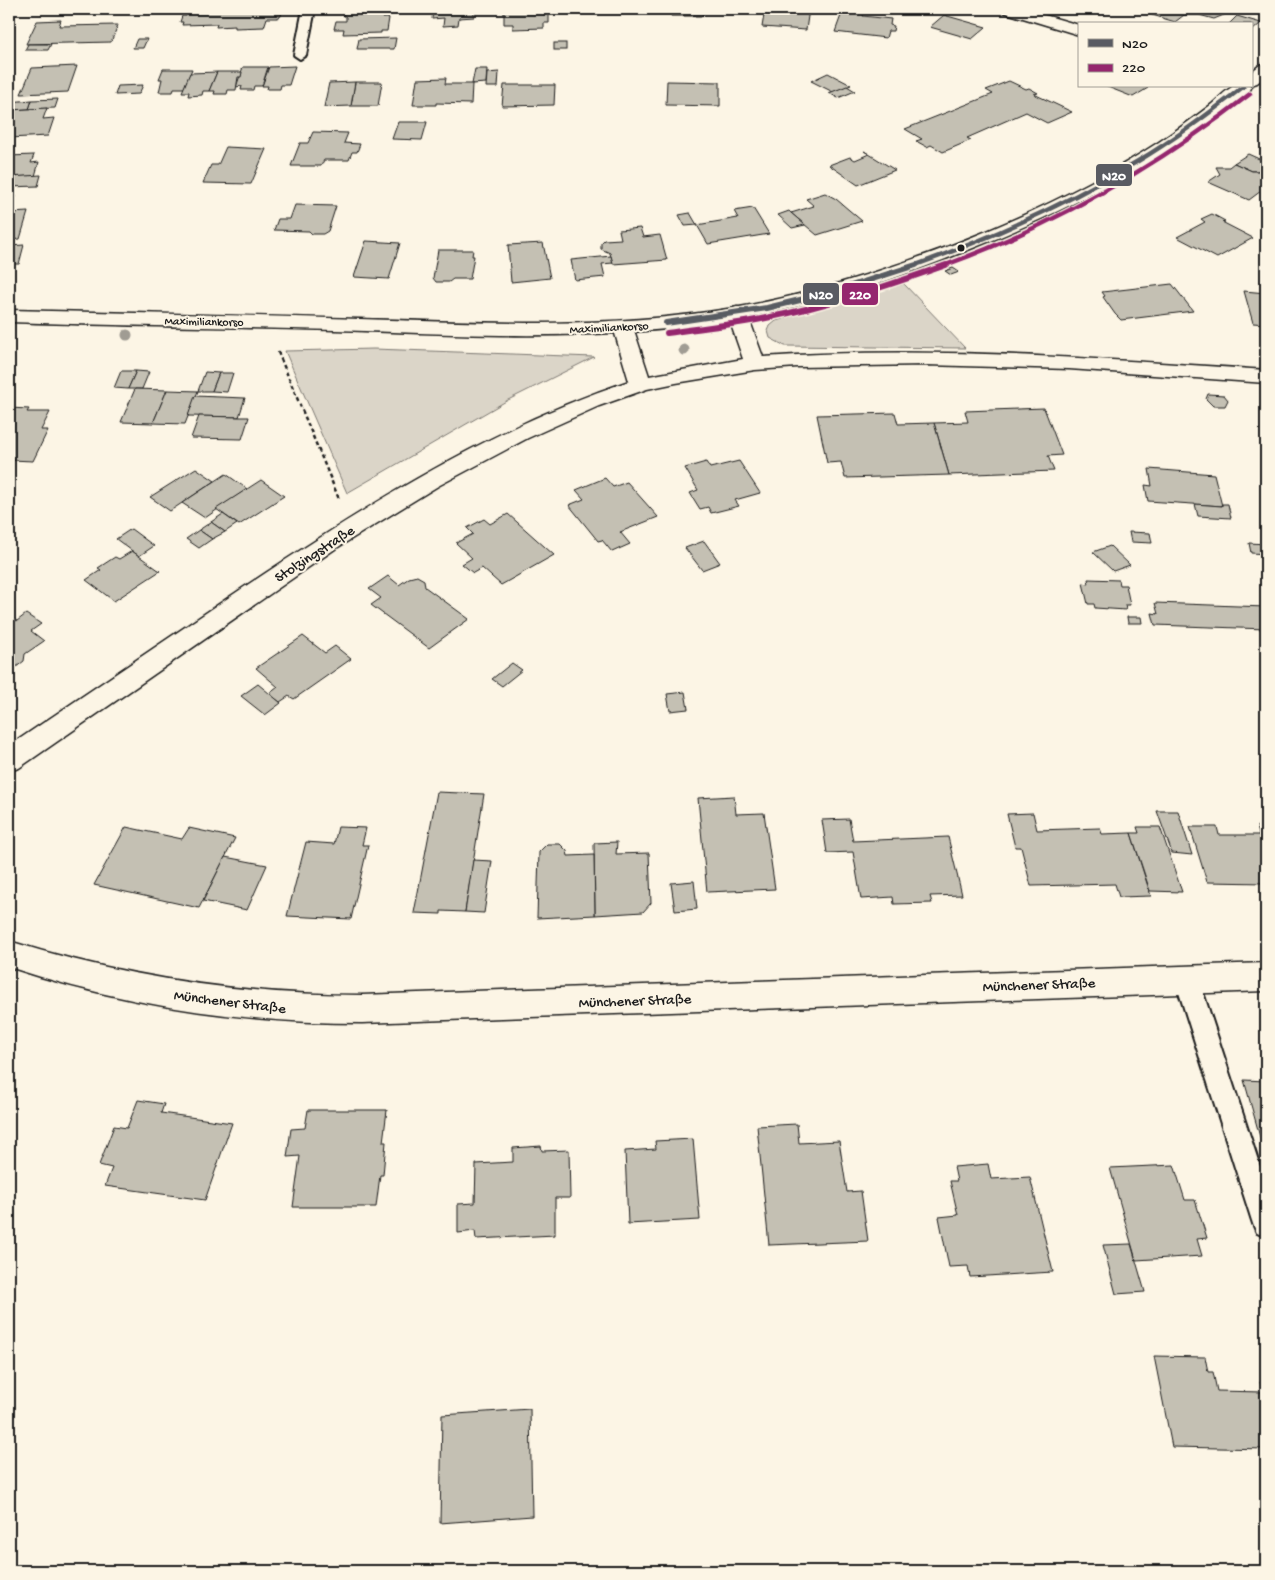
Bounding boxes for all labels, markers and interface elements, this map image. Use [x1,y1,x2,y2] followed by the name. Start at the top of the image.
[1078,22,1252,88] legend
[1122,36,1148,54] text: N20
[1122,60,1146,78] text: 220
[1095,163,1133,187] line badge: N20
[1102,169,1126,186] text: N20
[956,243,966,253] unlabelled marker
[802,282,840,306] line badge: N20
[841,282,879,306] line badge: 220
[809,288,833,305] text: N20
[849,288,871,305] text: 220
[164,315,244,331] street label: Maximiliankorso
[569,320,649,338] street label: Maximiliankorso
[272,522,359,587] street label: Stolzingstraße
[982,975,1096,997] street label: Münchener Straße
[173,987,287,1019] street label: Münchener Straße
[578,991,692,1013] street label: Münchener Straße

